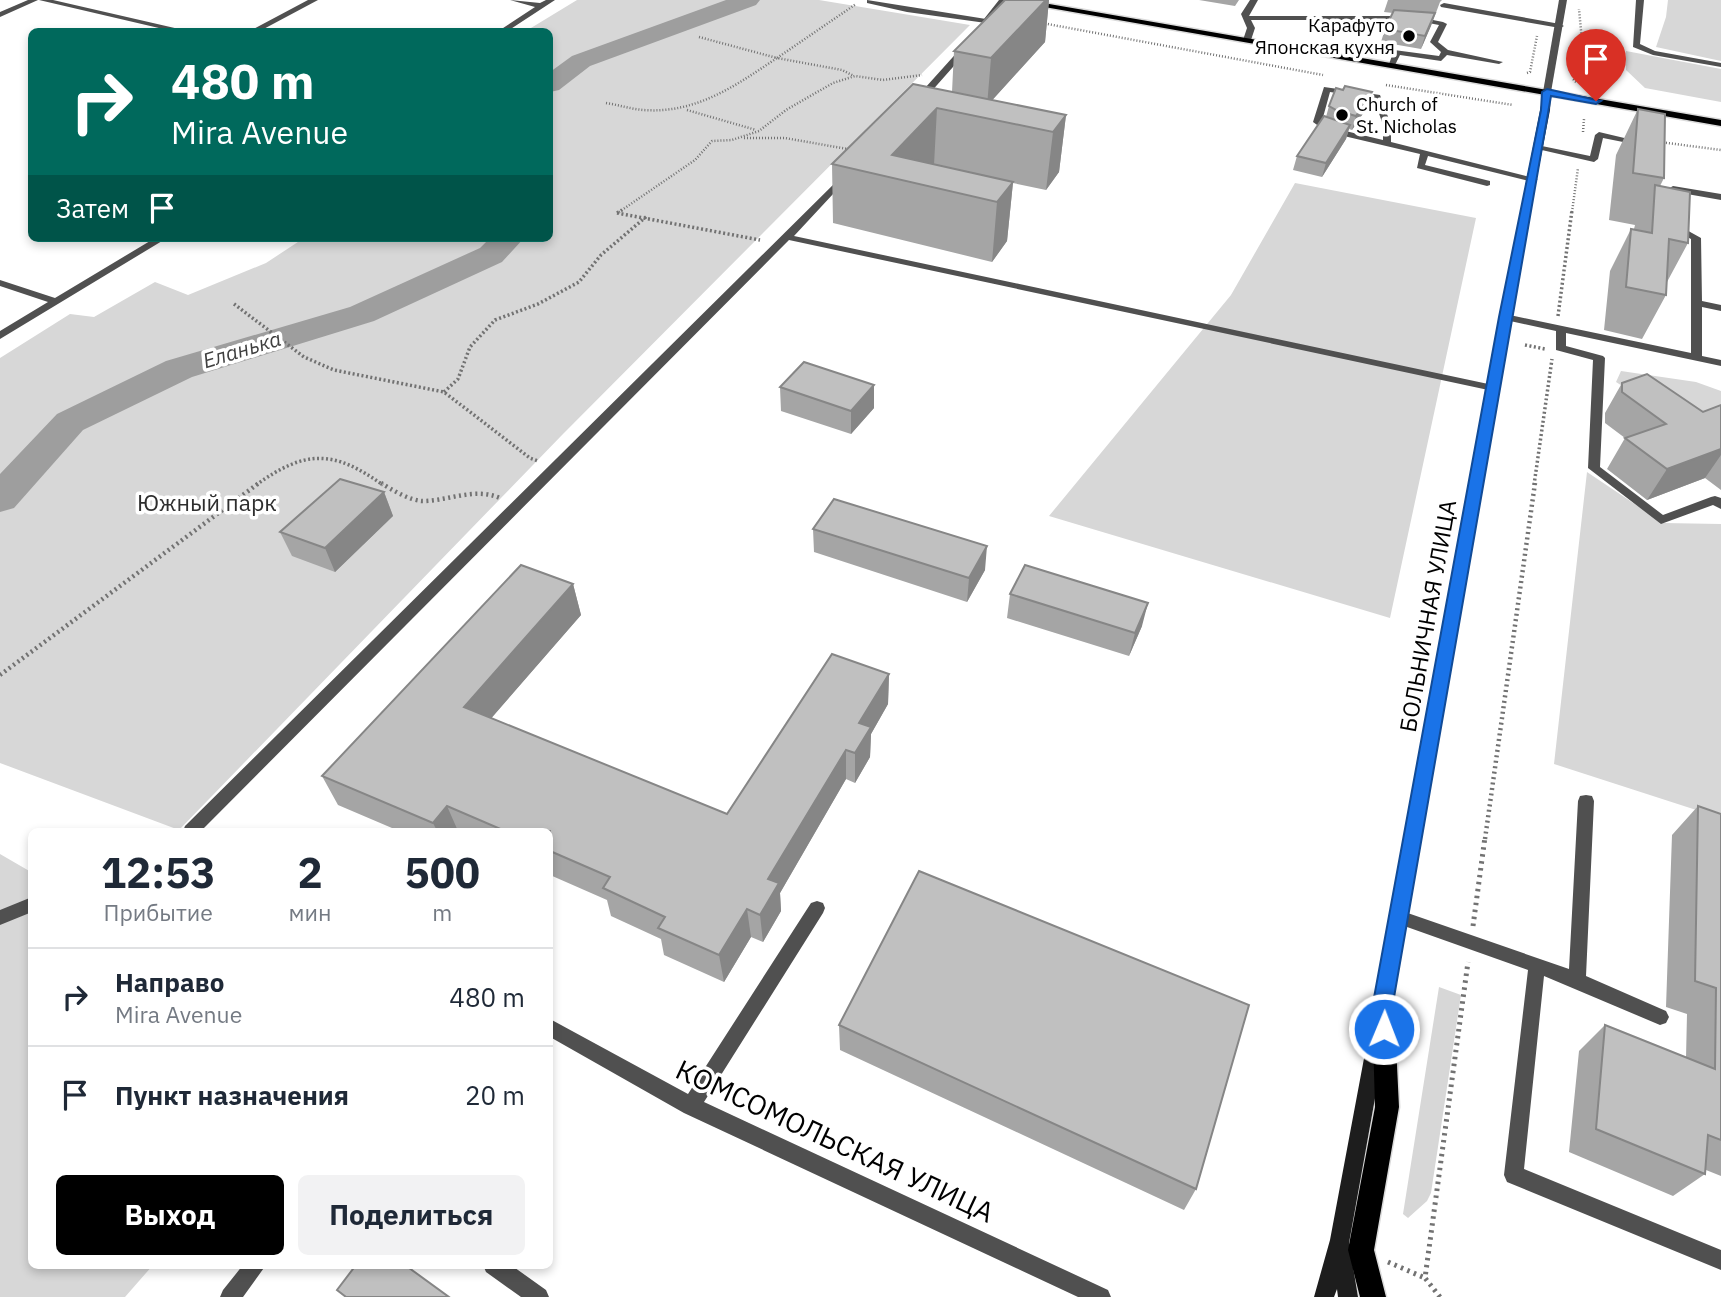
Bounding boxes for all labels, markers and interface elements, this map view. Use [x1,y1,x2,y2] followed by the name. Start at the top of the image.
[1255,13,1395,59] place label: Карафуто Японская кухня
[1401,28,1417,44] marker: Карафуто Японская кухня
[1566,29,1626,101] pin
[1577,40,1615,78] icon: arrive
[171,49,315,112] text: 480 m
[56,56,147,147] icon: right
[1356,92,1457,138] place label: Church of St. Nicholas
[1334,107,1350,123] marker: Church of St. Nicholas
[171,111,348,153] text: Mira Avenue
[143,189,181,227] icon: arrive
[56,191,129,225] text: Затем
[199,324,284,374] water label: Еланька
[137,487,277,517] park label: Южный парк
[1392,497,1462,734] street label: БОЛЬНИЧНАЯ УЛИЦА
[101,845,216,900] text: 12:53
[297,845,323,900] text: 2
[404,845,480,900] text: 500
[104,897,213,927] text: Прибытие
[288,897,332,927] text: мин
[432,897,452,927] text: m
[115,965,224,999] text: Направо
[56,978,94,1016] icon: right
[449,980,525,1014] text: 480 m
[1347,992,1421,1066] position arrow
[115,999,242,1029] text: Mira Avenue
[670,1050,1000,1231] street label: КОМСОМОЛЬСКАЯ УЛИЦА
[56,1076,94,1114] icon: arrive
[115,1078,349,1112] text: Пункт назначения
[465,1078,525,1112] text: 20 m
[56,1175,284,1255] button: Выход
[298,1175,525,1255] button: Поделиться

